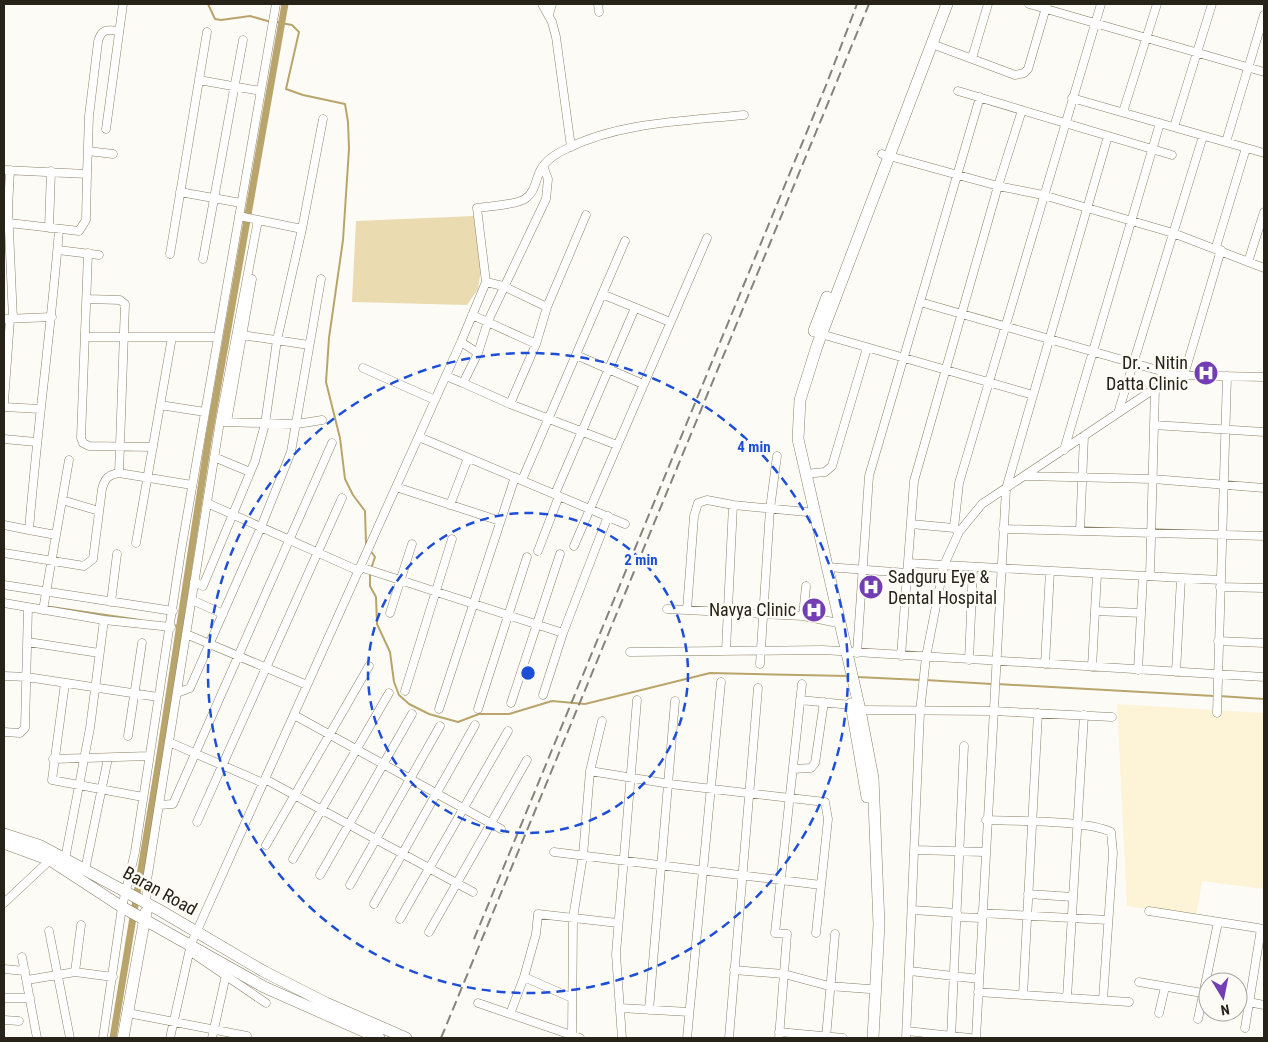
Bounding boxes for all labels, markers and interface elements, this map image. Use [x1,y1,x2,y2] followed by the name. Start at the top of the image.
[1106,352,1188,394] place label: Dr. . Nitin Datta Clinic
[1193,360,1219,386] hospital icon: Dr. . Nitin Datta Clinic
[737,438,771,456] text: 4 min
[624,551,658,569] text: 2 min
[888,566,997,608] place label: Sadguru Eye & Dental Hospital
[858,574,884,600] hospital icon: Sadguru Eye & Dental Hospital
[801,597,827,623] hospital icon: Navya Clinic
[709,599,796,620] place label: Navya Clinic
[519,664,537,682] centre of rings
[120,862,201,919] street label: Baran Road
[1198,972,1248,1022] north arrow
[1220,1001,1231,1018] text: N

